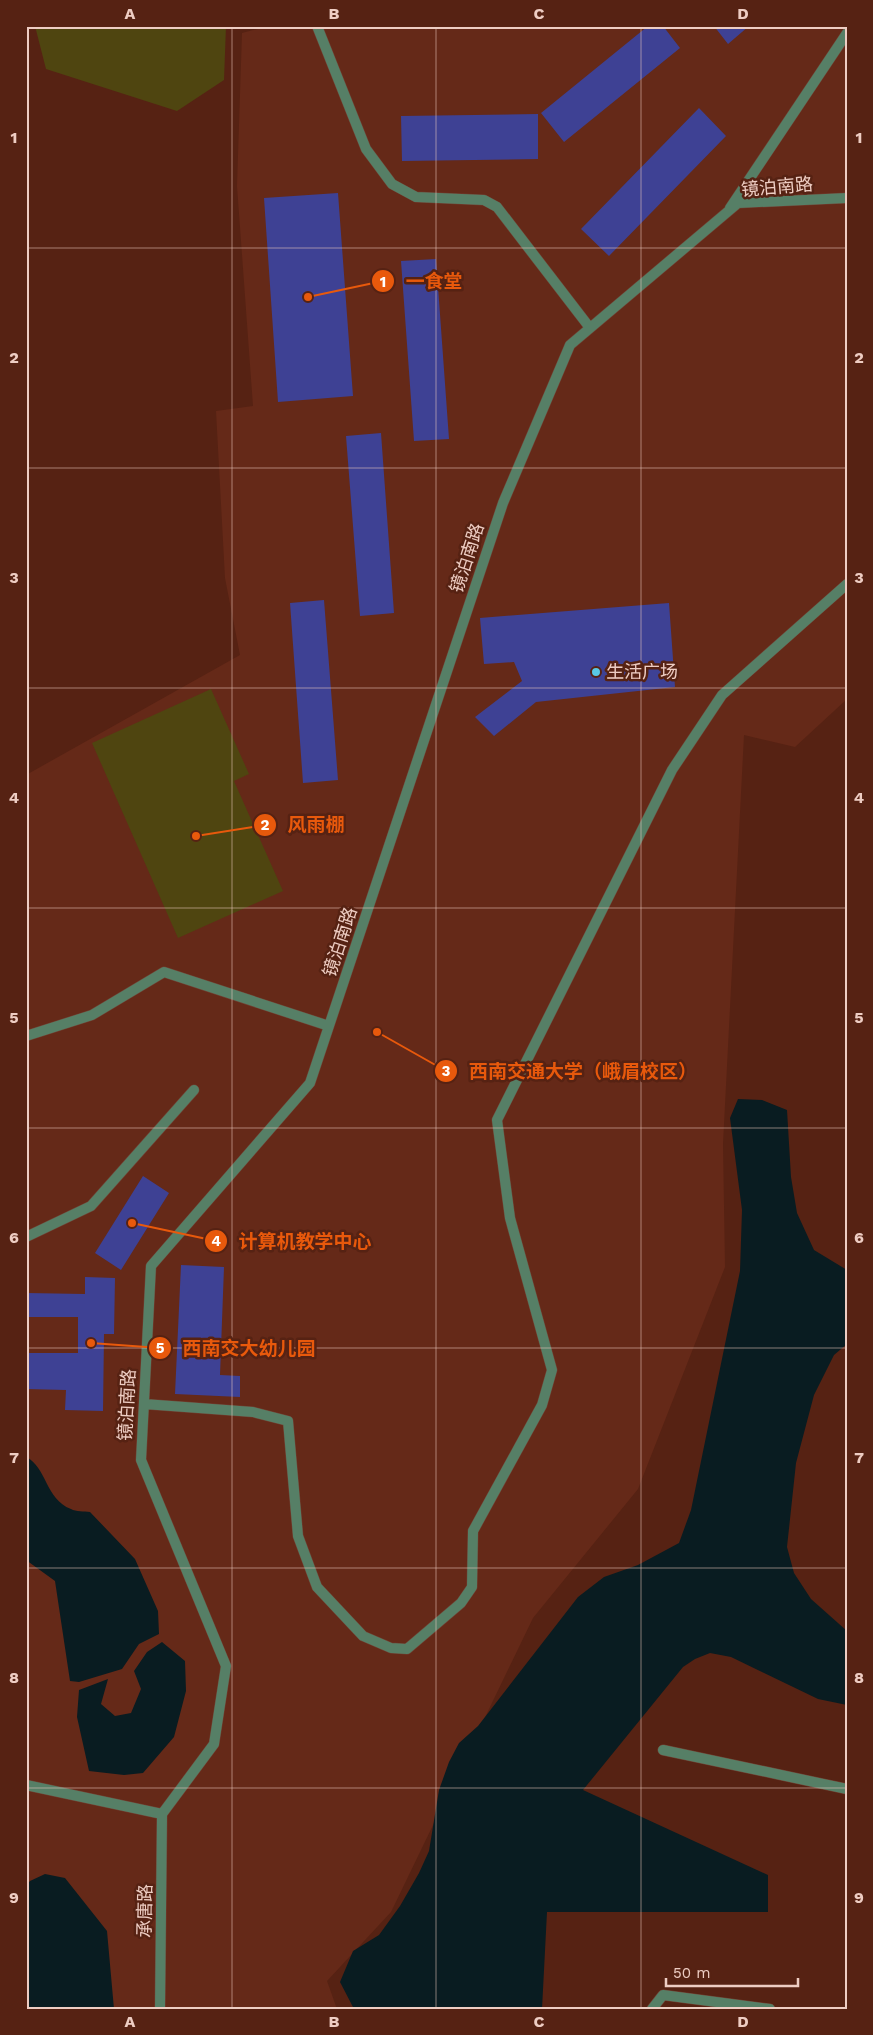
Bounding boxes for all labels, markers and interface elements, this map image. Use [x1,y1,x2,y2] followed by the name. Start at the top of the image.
[125,4,136,23] text: A
[329,4,340,23] text: B
[534,4,545,23] text: C
[737,4,749,23] text: D
[11,128,17,147] text: 1
[856,128,862,147] text: 1
[740,173,814,200] street label: 镜泊南路
[370,264,472,298] callout: 一食堂
[405,270,463,293] text: 一食堂
[380,273,386,291] text: 1
[9,348,19,367] text: 2
[854,348,864,367] text: 2
[445,520,488,595] street label: 镜泊南路
[9,568,19,587] text: 3
[854,568,864,587] text: 3
[606,661,678,682] place label: 生活广场
[590,666,602,678] marker: 生活广场
[9,788,19,807] text: 4
[854,788,864,807] text: 4
[252,808,354,842] callout: 风雨棚
[287,813,345,836] text: 风雨棚
[261,816,270,834] text: 2
[318,904,361,979] street label: 镜泊南路
[9,1008,19,1027] text: 5
[854,1008,864,1027] text: 5
[434,1054,707,1088] callout: 西南交通大学（峨眉校区）
[469,1060,697,1083] text: 西南交通大学（峨眉校区）
[442,1062,451,1080] text: 3
[203,1224,381,1258] callout: 计算机教学中心
[9,1228,19,1247] text: 6
[854,1228,864,1247] text: 6
[238,1230,372,1253] text: 计算机教学中心
[211,1232,221,1250] text: 4
[147,1331,325,1365] callout: 西南交大幼儿园
[182,1337,316,1360] text: 西南交大幼儿园
[156,1339,165,1357] text: 5
[114,1368,139,1441] street label: 镜泊南路
[9,1448,19,1467] text: 7
[854,1448,864,1467] text: 7
[9,1668,19,1687] text: 8
[854,1668,864,1687] text: 8
[134,1884,155,1938] street label: 承唐路
[9,1888,19,1907] text: 9
[854,1888,864,1907] text: 9
[666,1955,798,1987] scale bar
[673,1964,710,1982] text: 50 m
[125,2012,136,2031] text: A
[329,2012,340,2031] text: B
[534,2012,545,2031] text: C
[737,2012,749,2031] text: D

